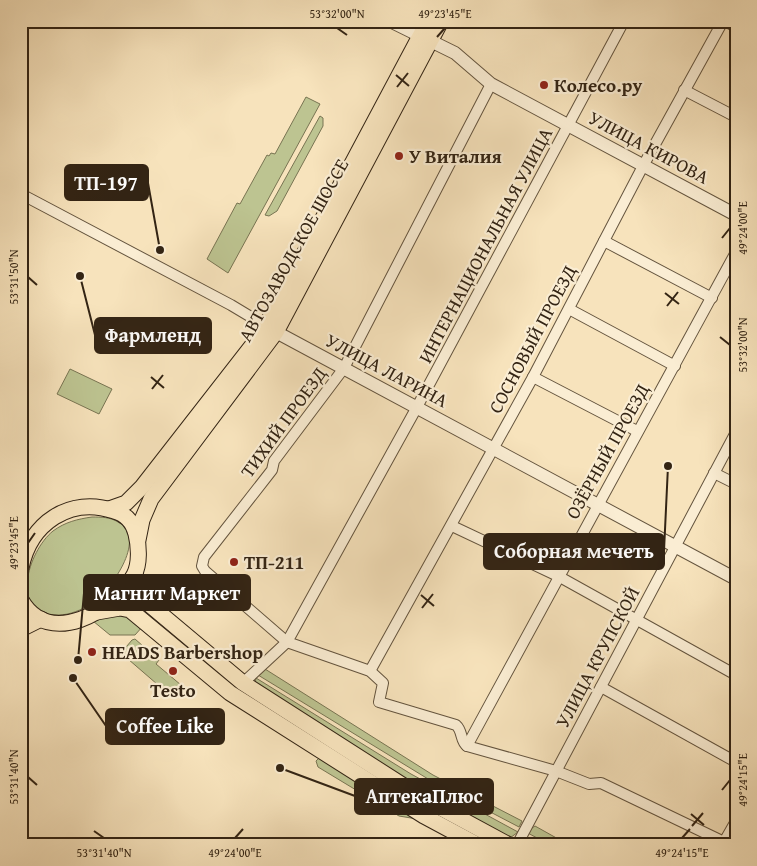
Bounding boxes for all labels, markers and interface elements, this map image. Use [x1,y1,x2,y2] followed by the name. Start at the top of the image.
[309,5,365,22] text: 53°32'00"N
[418,5,472,22] text: 49°23'45"E
[554,71,642,99] place label: Колесо.ру
[538,79,550,91] marker: Колесо.ру
[584,103,715,191] street label: УЛИЦА КИРОВА
[411,122,559,368] street label: ИНТЕРНАЦИОНАЛЬНАЯ УЛИЦА
[409,142,502,170] place label: У Виталия
[393,150,405,162] marker: У Виталия
[231,153,355,347] street label: АВТОЗАВОДСКОЕ ШОССЕ
[65,165,148,200] callout: ТП-197
[74,168,138,197] text: ТП-197
[734,201,751,255] text: 49°24'00"E
[5,249,22,305] text: 53°31'50"N
[481,260,583,418] street label: СОСНОВЫЙ ПРОЕЗД
[734,317,751,373] text: 53°32'00"N
[95,318,211,353] callout: Фармленд
[105,320,201,349] text: Фармленд
[321,326,454,414] street label: УЛИЦА ЛАРИНА
[233,361,333,483] street label: ТИХИЙ ПРОЕЗД
[558,378,656,524] street label: ОЗЁРНЫЙ ПРОЕЗД
[5,516,22,570] text: 49°23'45"E
[484,534,664,569] callout: Cоборная мечеть
[494,536,654,565] text: Cоборная мечеть
[244,548,304,576] place label: ТП-211
[228,556,240,568] marker: ТП-211
[84,575,250,610] callout: Магнит Маркет
[94,578,240,607] text: Магнит Маркет
[548,581,646,733] street label: УЛИЦА КРУПСКОЙ
[102,638,263,666] place label: HEADS Barbershop
[86,646,98,658] marker: HEADS Barbershop
[167,665,179,677] marker: Testo
[150,676,196,704] place label: Testo
[106,709,224,744] callout: Coffee Like
[116,711,214,740] text: Coffee Like
[5,749,22,805] text: 53°31'40"N
[734,753,751,807] text: 49°24'15"E
[355,779,493,814] callout: АптекаПлюс
[365,781,483,810] text: АптекаПлюс
[76,844,132,861] text: 53°31'40"N
[208,844,262,861] text: 49°24'00"E
[655,844,709,861] text: 49°24'15"E

